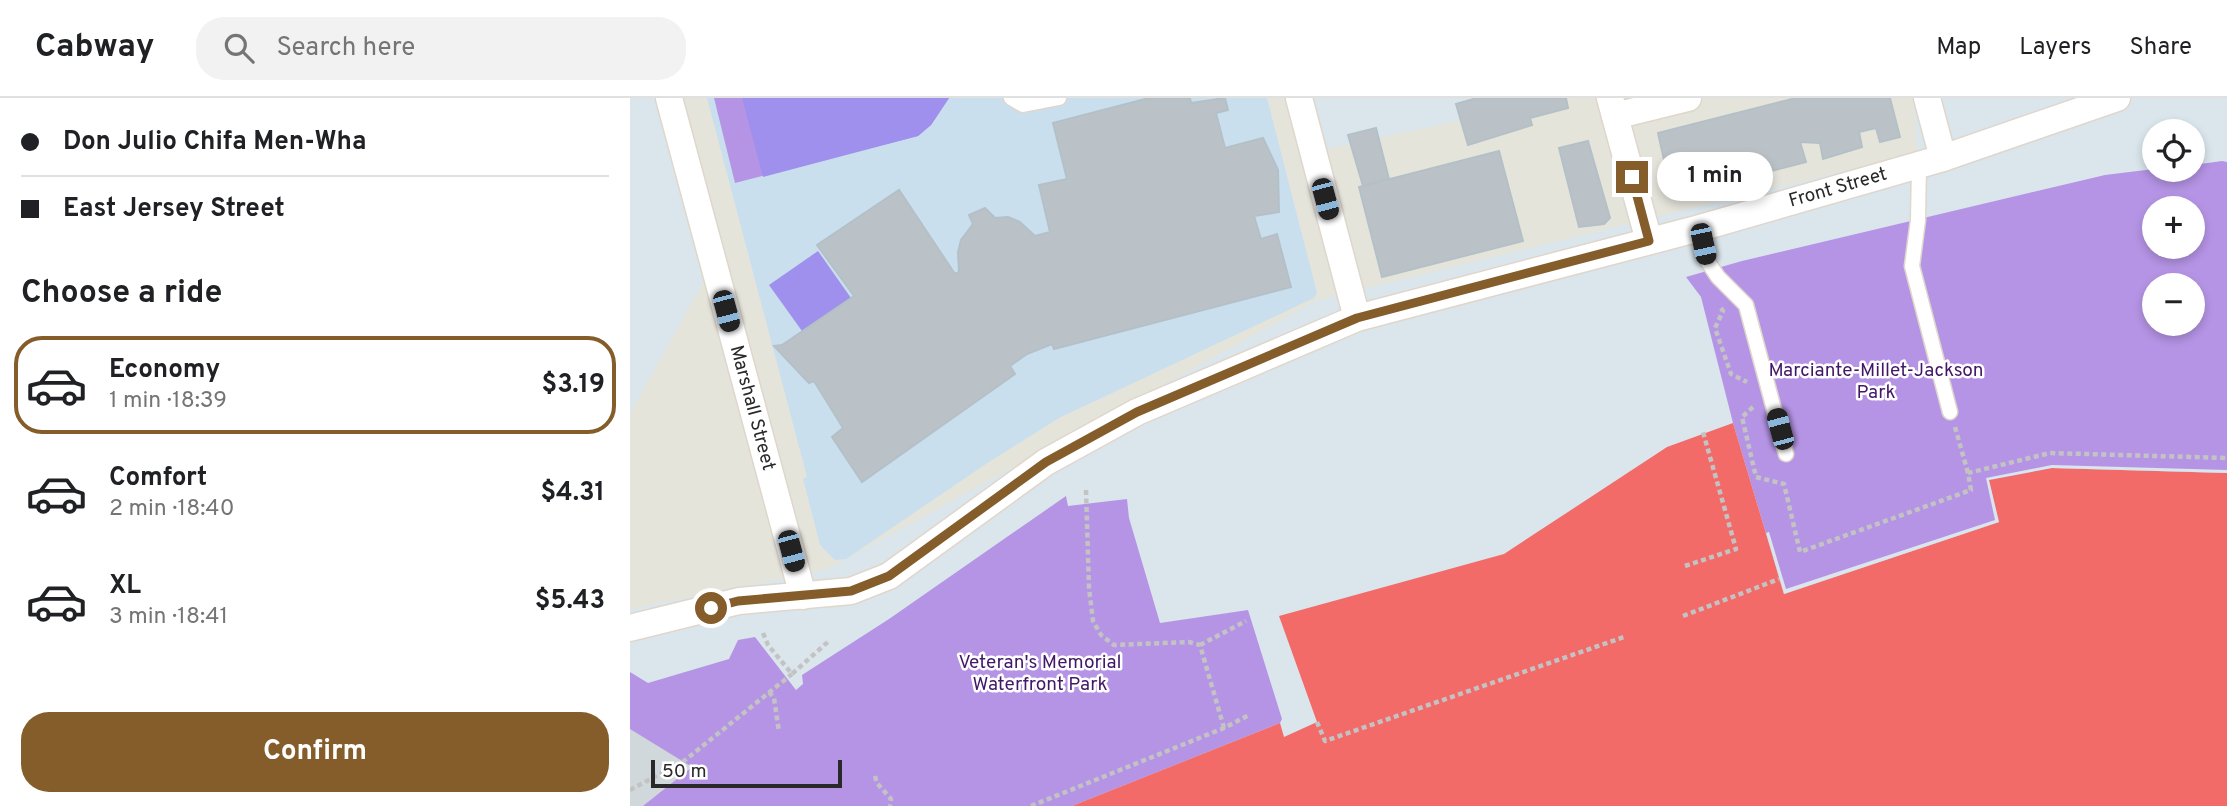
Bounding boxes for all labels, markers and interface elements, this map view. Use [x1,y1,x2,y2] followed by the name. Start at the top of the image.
[196,17,686,80] search box
[35,27,154,69] text: Cabway
[220,29,258,67] icon: search
[276,32,415,65] text: Search here
[1936,33,1981,63] text: Map
[2019,33,2091,63] text: Layers
[2129,33,2192,63] text: Share
[2142,119,2205,336] map controls
[2142,119,2205,182] button: locate
[63,126,367,159] text: Don Julio Chifa Men-Wha
[1656,153,1772,202] callout: 1 min
[1616,161,1648,193] route end
[1687,162,1743,191] text: 1 min
[1786,163,1890,213] street label: Front Street
[1310,176,1341,222] car
[63,193,285,226] text: East Jersey Street
[2142,196,2205,259] button: +
[1689,221,1718,267] car
[2142,273,2205,336] button: −
[21,274,222,314] text: Choose a ride
[711,288,742,334] car
[724,343,780,473] street label: Marshall Street
[25,354,88,417] icon: car
[109,354,220,387] text: Economy
[1768,359,1984,405] park label: Marciante-Millet-Jackson Park
[542,369,605,402] text: $3.19
[109,387,227,416] text: 1 min · 18:39
[1765,406,1796,452] car
[25,462,88,525] icon: car
[109,462,207,495] text: Comfort
[540,477,605,510] text: $4.31
[109,495,234,524] text: 2 min · 18:40
[776,528,807,574] car
[25,570,88,633] icon: car
[109,570,141,603] text: XL
[535,585,605,618] text: $5.43
[695,592,727,624] route start
[109,603,228,632] text: 3 min · 18:41
[958,651,1122,697] park label: Veteran's Memorial Waterfront Park
[21,712,609,792] button: Confirm
[651,757,842,789] scale bar
[662,760,707,784] text: 50 m

